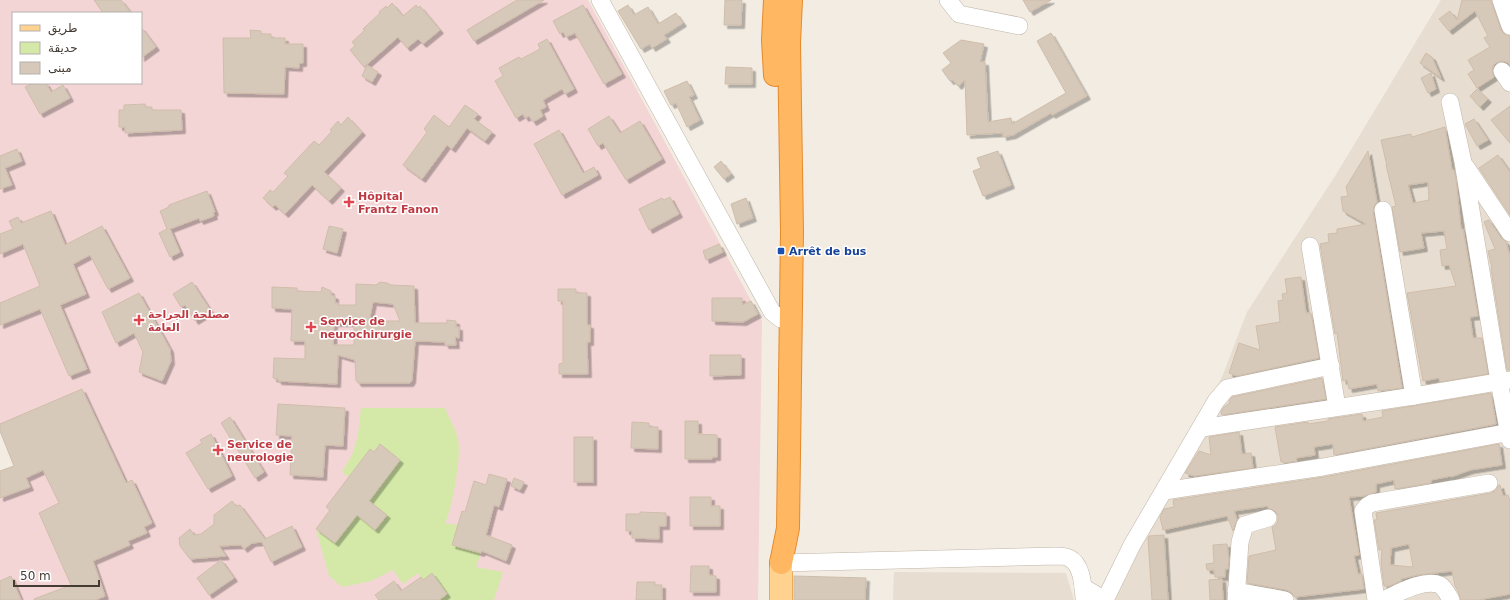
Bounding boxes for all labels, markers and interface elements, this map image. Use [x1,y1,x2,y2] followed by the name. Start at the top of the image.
[12,12,142,84] legend
[48,21,78,36] text: طريق
[48,41,78,55] text: حديقة
[48,61,72,75] text: مبنى
[358,190,439,216] place label: Hôpital Frantz Fanon
[343,196,355,208] marker: Hôpital Frantz Fanon
[789,245,867,258] place label: Arrêt de bus
[776,246,786,256] marker: Arrêt de bus
[148,308,230,334] place label: مصلحة الجراحة العامة
[133,314,145,326] marker: مصلحة الجراحة العامة
[320,315,412,341] place label: Service de neurochirurgie
[305,321,317,333] marker: Service de neurochirurgie
[227,438,294,464] place label: Service de neurologie
[212,444,224,456] marker: Service de neurologie
[14,562,99,588] scale bar
[20,569,51,583] text: 50 m

